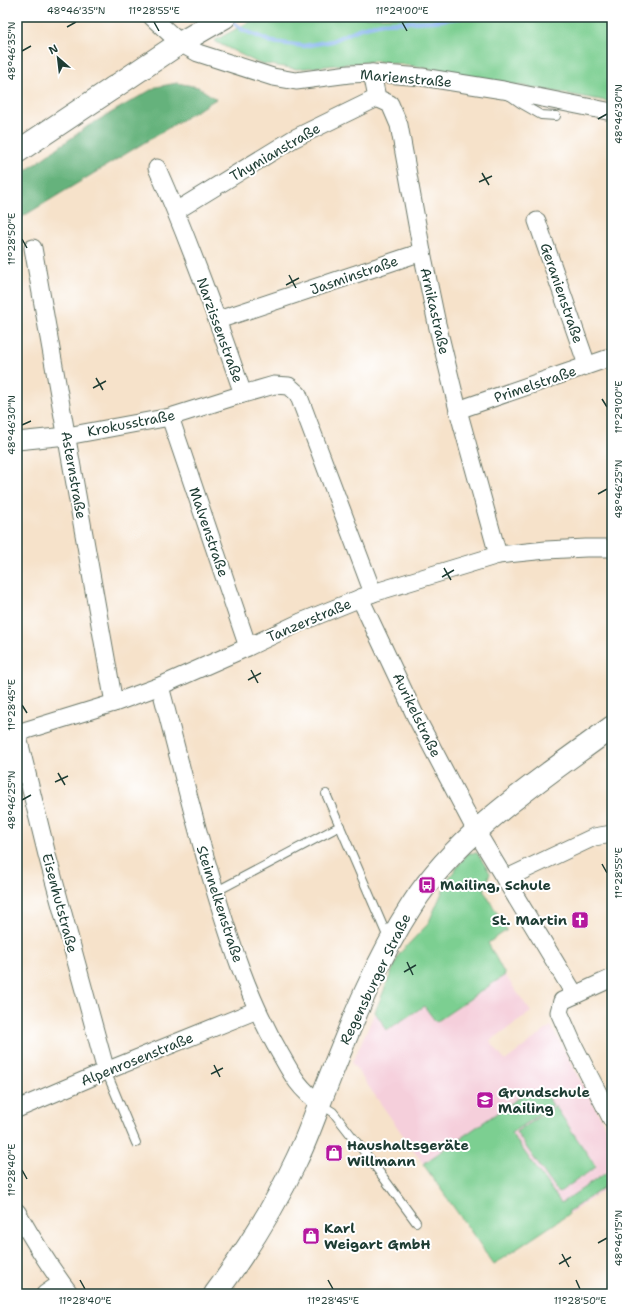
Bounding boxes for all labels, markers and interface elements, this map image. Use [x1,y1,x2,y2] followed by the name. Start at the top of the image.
[47,4,105,17] text: 48°46'35"N
[128,4,180,17] text: 11°28'55"E
[375,4,429,17] text: 11°29'00"E
[5,22,18,80] text: 48°46'35"N
[38,38,78,78] north arrow
[46,41,61,58] text: N
[359,65,453,91] street label: Marienstraße
[612,84,625,144] text: 48°46'30"N
[227,119,324,185] street label: Thymianstraße
[5,213,18,265] text: 11°28'50"E
[536,240,588,346] street label: Geranienstraße
[308,251,400,298] street label: Jasminstraße
[416,266,454,356] street label: Arnikastraße
[193,275,247,385] street label: Narzissenstraße
[491,361,579,406] street label: Primelstraße
[612,380,625,434] text: 11°29'00"E
[5,395,18,455] text: 48°46'30"N
[86,406,176,440] street label: Krokusstraße
[57,430,91,520] street label: Asternstraße
[612,460,625,518] text: 48°46'25"N
[185,485,233,579] street label: Malvenstraße
[264,594,354,646] street label: Tanzerstraße
[389,670,445,760] street label: Aurikelstraße
[5,679,18,731] text: 11°28'45"E
[5,771,18,829] text: 48°46'25"N
[193,843,247,965] street label: Steinnelkenstraße
[612,847,625,899] text: 11°28'55"E
[38,851,82,955] street label: Eisenhutstraße
[417,875,437,895] bus stop icon: Mailing, Schule
[440,876,551,894] place label: Mailing, Schule
[570,910,590,930] church icon: St. Martin
[335,911,415,1047] street label: Regensburger Straße
[492,911,567,929] place label: St. Martin
[78,1028,196,1090] street label: Alpenrosenstraße
[498,1083,590,1117] place label: Grundschule Mailing
[475,1090,495,1110] school or university icon: Grundschule Mailing
[347,1136,469,1170] place label: Haushaltsgeräte Willmann
[5,1143,18,1197] text: 11°28'40"E
[324,1143,344,1163] shop icon: Haushaltsgeräte Willmann
[612,1210,625,1266] text: 48°46'15"N
[324,1219,431,1253] place label: Karl Weigart GmbH
[301,1226,321,1246] shop icon: Karl Weigart GmbH
[58,1294,112,1307] text: 11°28'40"E
[307,1294,359,1307] text: 11°28'45"E
[554,1294,606,1307] text: 11°28'50"E

